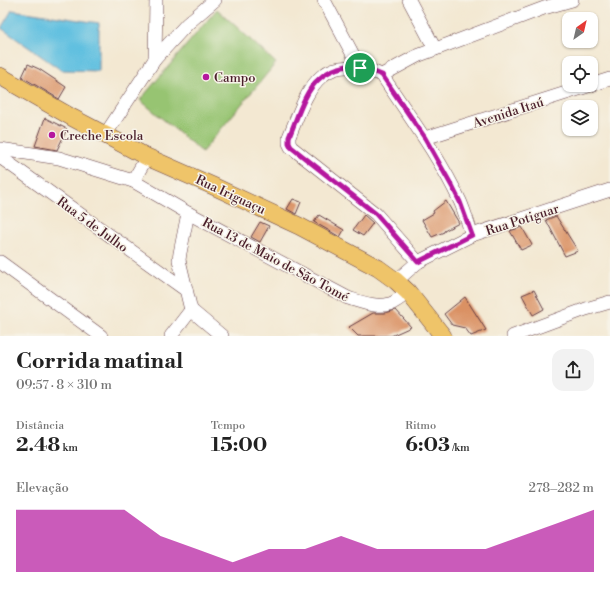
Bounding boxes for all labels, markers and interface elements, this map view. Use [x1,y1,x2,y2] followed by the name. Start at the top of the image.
[562,12,598,48] north arrow
[562,12,598,136] map controls
[343,51,377,85] pin
[562,56,598,92] button: locate
[349,57,371,79] icon: arrive
[214,70,256,86] place label: Campo
[201,72,211,82] marker: Campo
[470,94,546,132] street label: Avenida Itaú
[562,100,598,136] button: layers
[60,128,144,144] place label: Creche Escola
[47,130,57,140] marker: Creche Escola
[193,172,269,218] street label: Rua Iriguaçu
[54,194,131,256] street label: Rua 5 de Julho
[484,200,561,239] street label: Rua Potiguar
[199,214,352,306] street label: Rua 13 de Maio de São Tomé
[16,348,183,375] text: Corrida matinal
[552,349,594,391] button: share
[16,377,112,393] text: 09:57 · 8 × 310 m
[16,419,64,433] text: Distância
[211,419,245,433] text: Tempo
[405,419,436,433] text: Ritmo
[16,433,60,458] text: 2.48
[211,433,267,458] text: 15:00
[405,433,450,458] text: 6:03
[60,441,78,455] text: km
[450,441,470,455] text: /km
[16,480,69,496] text: Elevação
[529,480,594,496] text: 278–282 m

